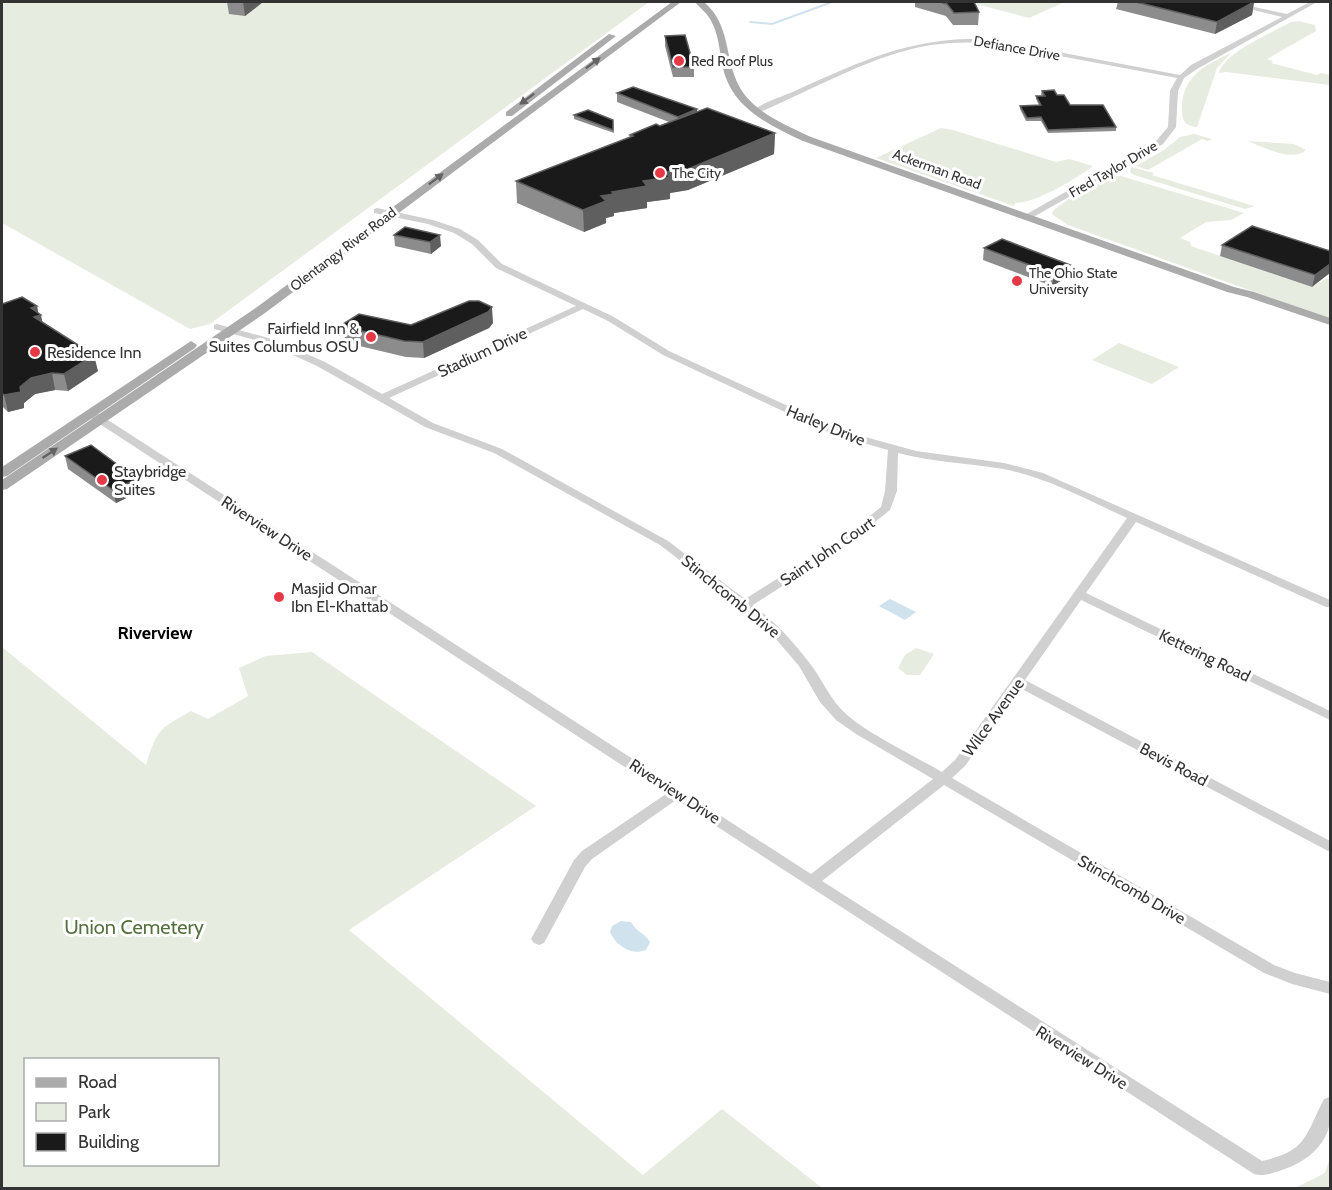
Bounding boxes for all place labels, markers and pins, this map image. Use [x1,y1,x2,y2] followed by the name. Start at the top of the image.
[691,52,773,70] place label: Red Roof Plus
[672,54,686,68] marker: Red Roof Plus
[672,164,721,182] place label: The City
[653,166,667,180] marker: The City
[1029,264,1117,298] place label: The Ohio State University
[1010,274,1024,288] marker: The Ohio State University
[209,319,359,356] place label: Fairfield Inn & Suites Columbus OSU
[364,330,378,344] marker: Fairfield Inn & Suites Columbus OSU
[47,343,141,362] place label: Residence Inn
[28,345,42,359] marker: Residence Inn
[114,462,186,499] place label: Staybridge Suites
[95,473,109,487] marker: Staybridge Suites
[291,579,388,616] place label: Masjid Omar Ibn El-Khattab
[272,590,286,604] marker: Masjid Omar Ibn El-Khattab

